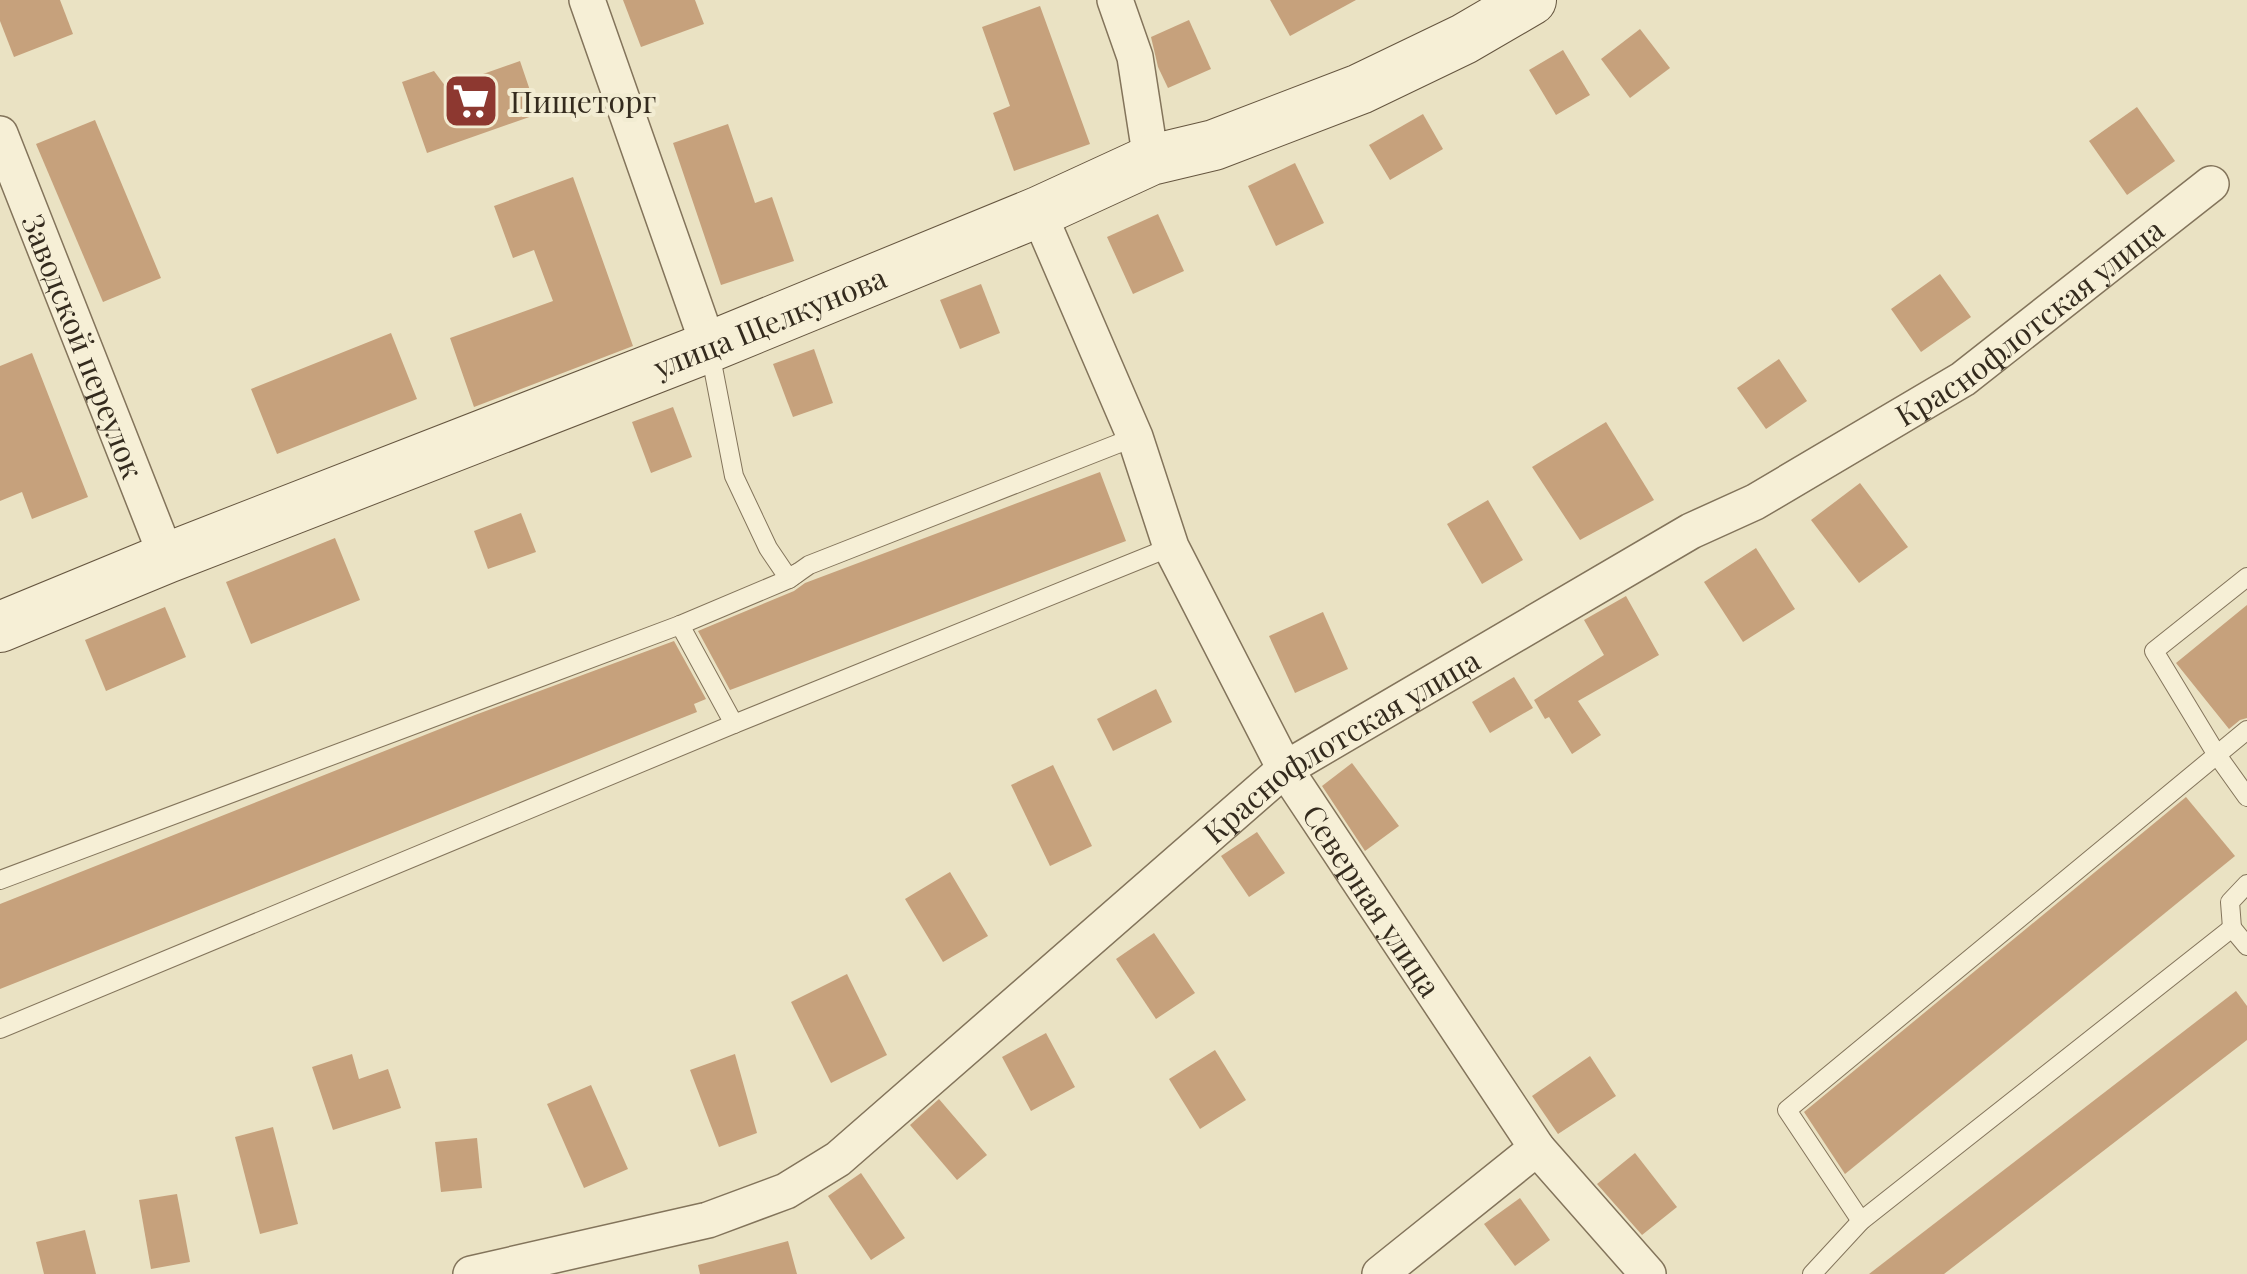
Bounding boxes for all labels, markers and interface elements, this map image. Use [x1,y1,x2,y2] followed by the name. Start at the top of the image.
[441,71,501,131] supermarket icon: Пищеторг
[510,81,656,121] place label: Пищеторг
[14,208,154,484] street label: Заводской переулок
[1888,209,2172,435] street label: Краснофлотская улица
[647,257,892,387] street label: улица Щелкунова
[1194,639,1487,852] street label: Краснофлотская улица
[1294,796,1451,1004] street label: Северная улица

